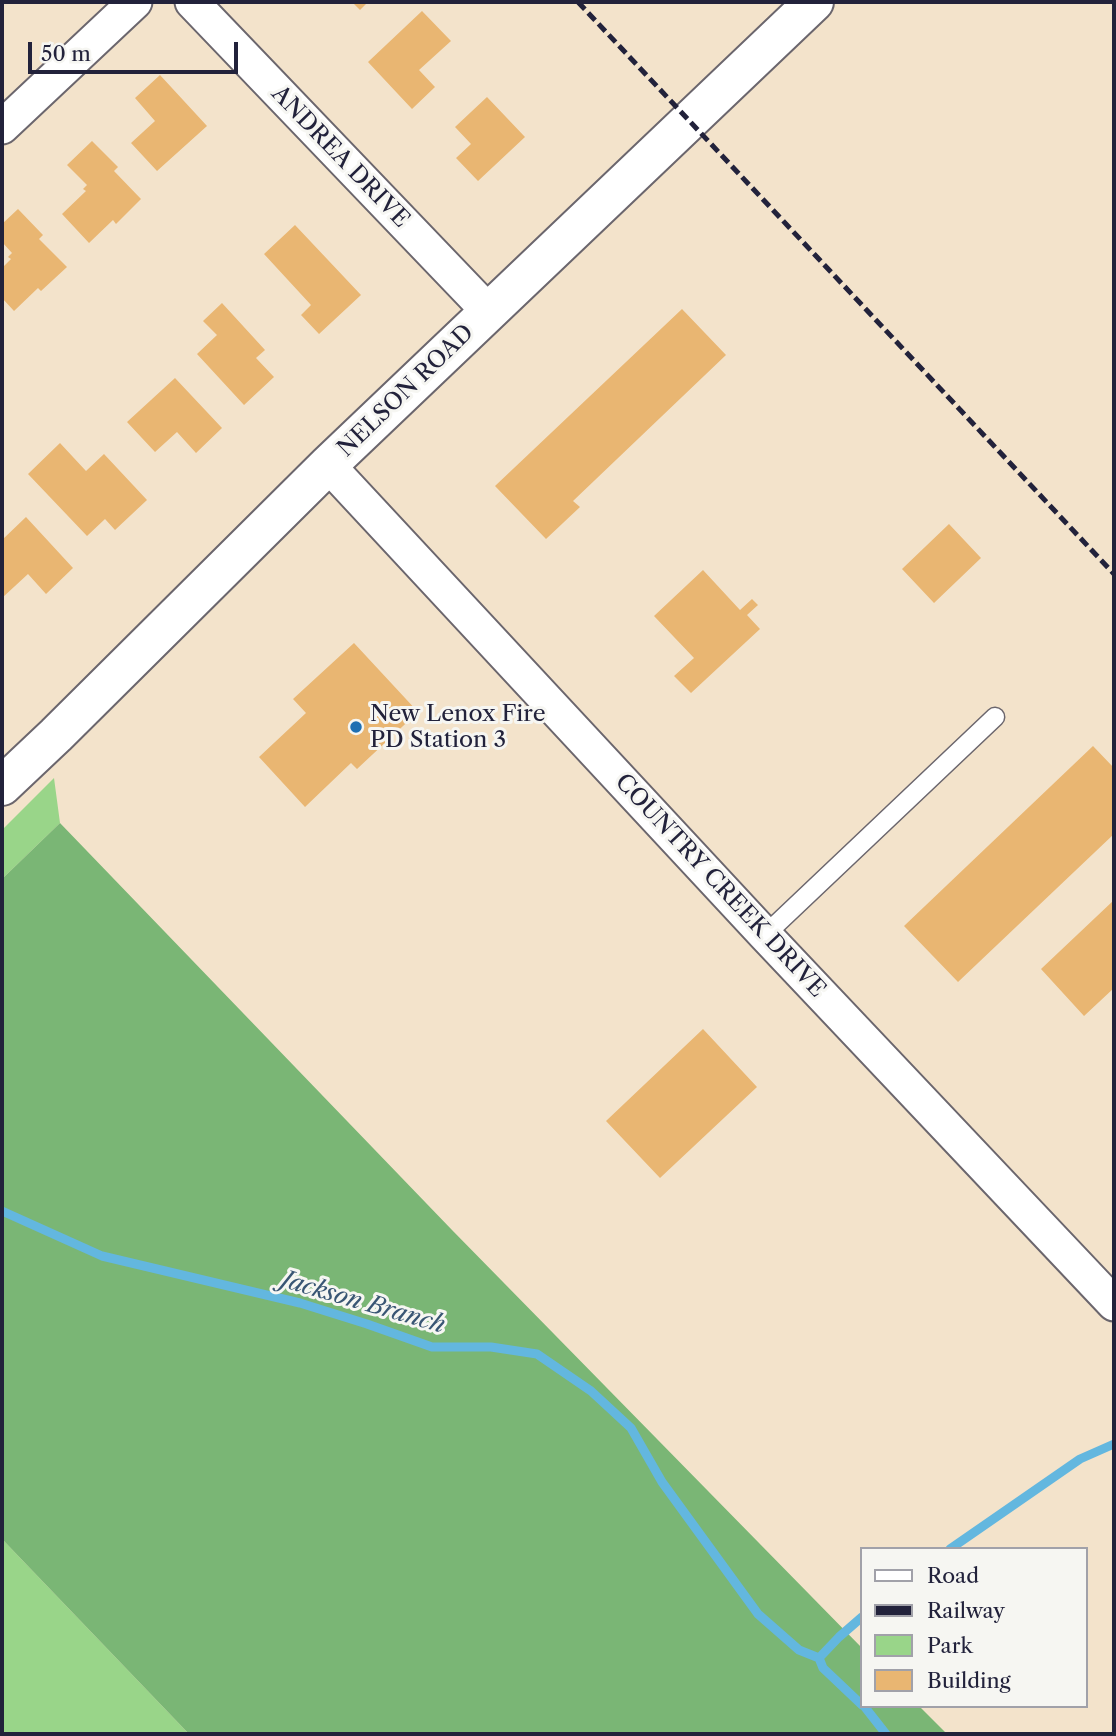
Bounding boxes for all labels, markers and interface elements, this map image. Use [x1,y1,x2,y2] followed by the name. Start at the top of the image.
[32,28,242,72] scale bar
[41,41,91,66] text: 50 m
[265,80,415,234] street label: ANDREA DRIVE
[332,319,480,463] street label: NELSON ROAD
[370,700,546,754] place label: New Lenox Fire PD Station 3
[348,719,364,735] marker: New Lenox Fire PD Station 3
[609,769,831,1003] street label: COUNTRY CREEK DRIVE
[278,1266,448,1340] water label: Jackson Branch
[860,1547,1088,1708] legend
[927,1563,979,1588] text: Road
[927,1598,1005,1623] text: Railway
[927,1633,973,1658] text: Park
[927,1668,1011,1693] text: Building

